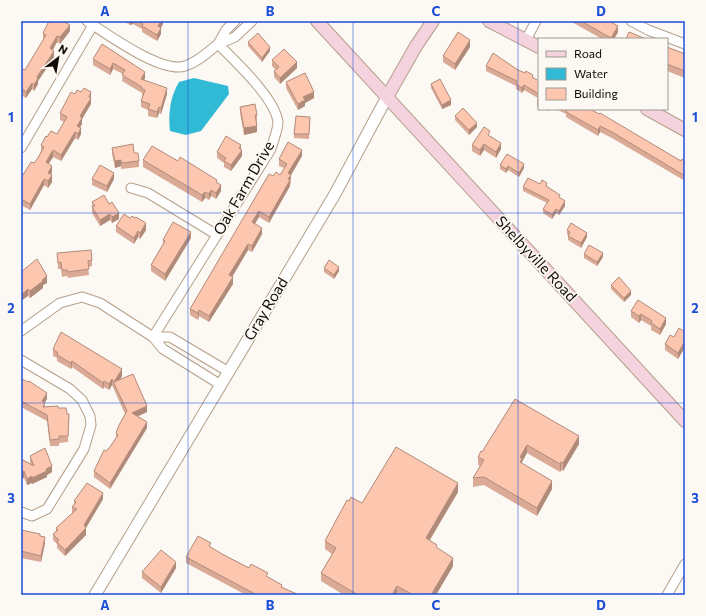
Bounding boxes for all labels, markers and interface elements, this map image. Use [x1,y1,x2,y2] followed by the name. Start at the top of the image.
[100,3,110,19] text: A
[266,3,275,19] text: B
[432,3,441,19] text: C
[596,3,606,19] text: D
[38,38,78,78] north arrow
[538,38,668,110] legend
[57,41,70,57] text: N
[574,46,602,60] text: Road
[574,66,608,80] text: Water
[574,86,618,100] text: Building
[8,109,14,125] text: 1
[692,109,698,125] text: 1
[209,137,277,238] street label: Oak Farm Drive
[492,212,581,305] street label: Shelbyville Road
[239,274,291,343] street label: Gray Road
[7,300,15,316] text: 2
[691,300,699,316] text: 2
[7,490,15,506] text: 3
[691,490,699,506] text: 3
[100,597,110,613] text: A
[266,597,275,613] text: B
[432,597,441,613] text: C
[596,597,606,613] text: D

